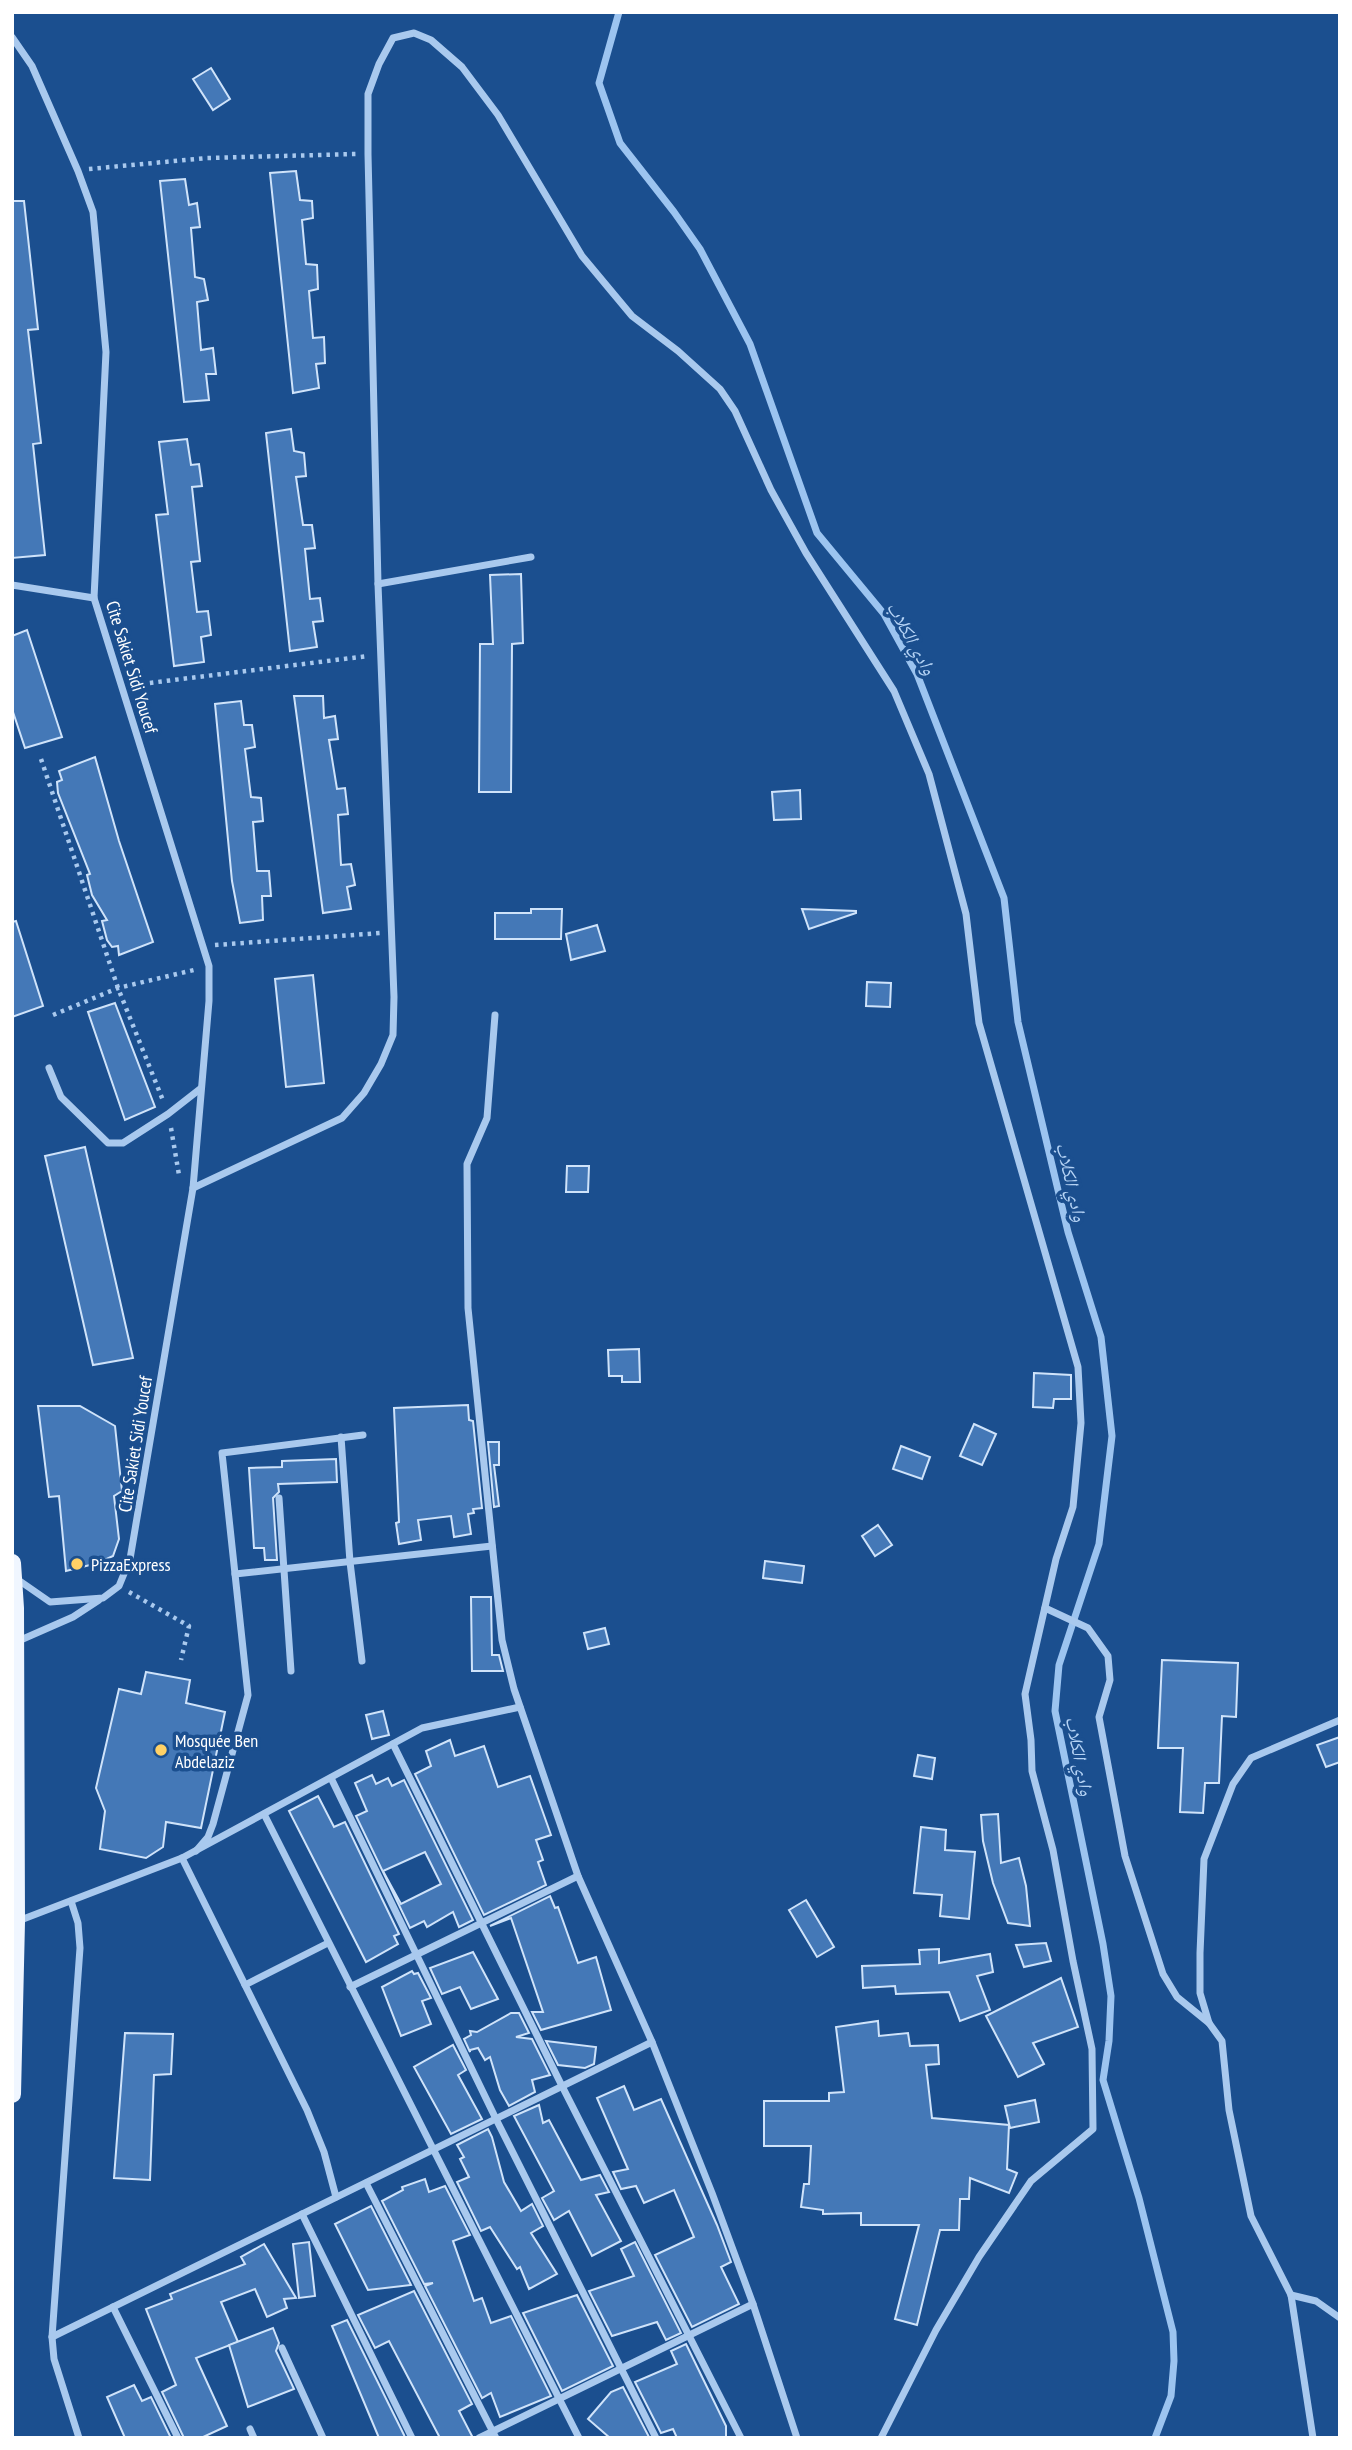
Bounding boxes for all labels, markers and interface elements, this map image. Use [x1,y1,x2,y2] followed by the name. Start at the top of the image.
[879,597,942,681] water label: وادي الكلاب
[101,598,164,737] street label: Cite Sakiet Sidi Youcef
[1048,1140,1093,1225] water label: وادي الكلاب
[113,1373,157,1514] street label: Cite Sakiet Sidi Youcef
[91,1553,171,1576] place label: PizzaExpress
[69,1556,85,1572] marker: PizzaExpress
[1057,1714,1099,1799] water label: وادي الكلاب
[175,1729,258,1773] place label: Mosquée Ben Abdelaziz
[153,1742,169,1758] marker: Mosquée Ben Abdelaziz

